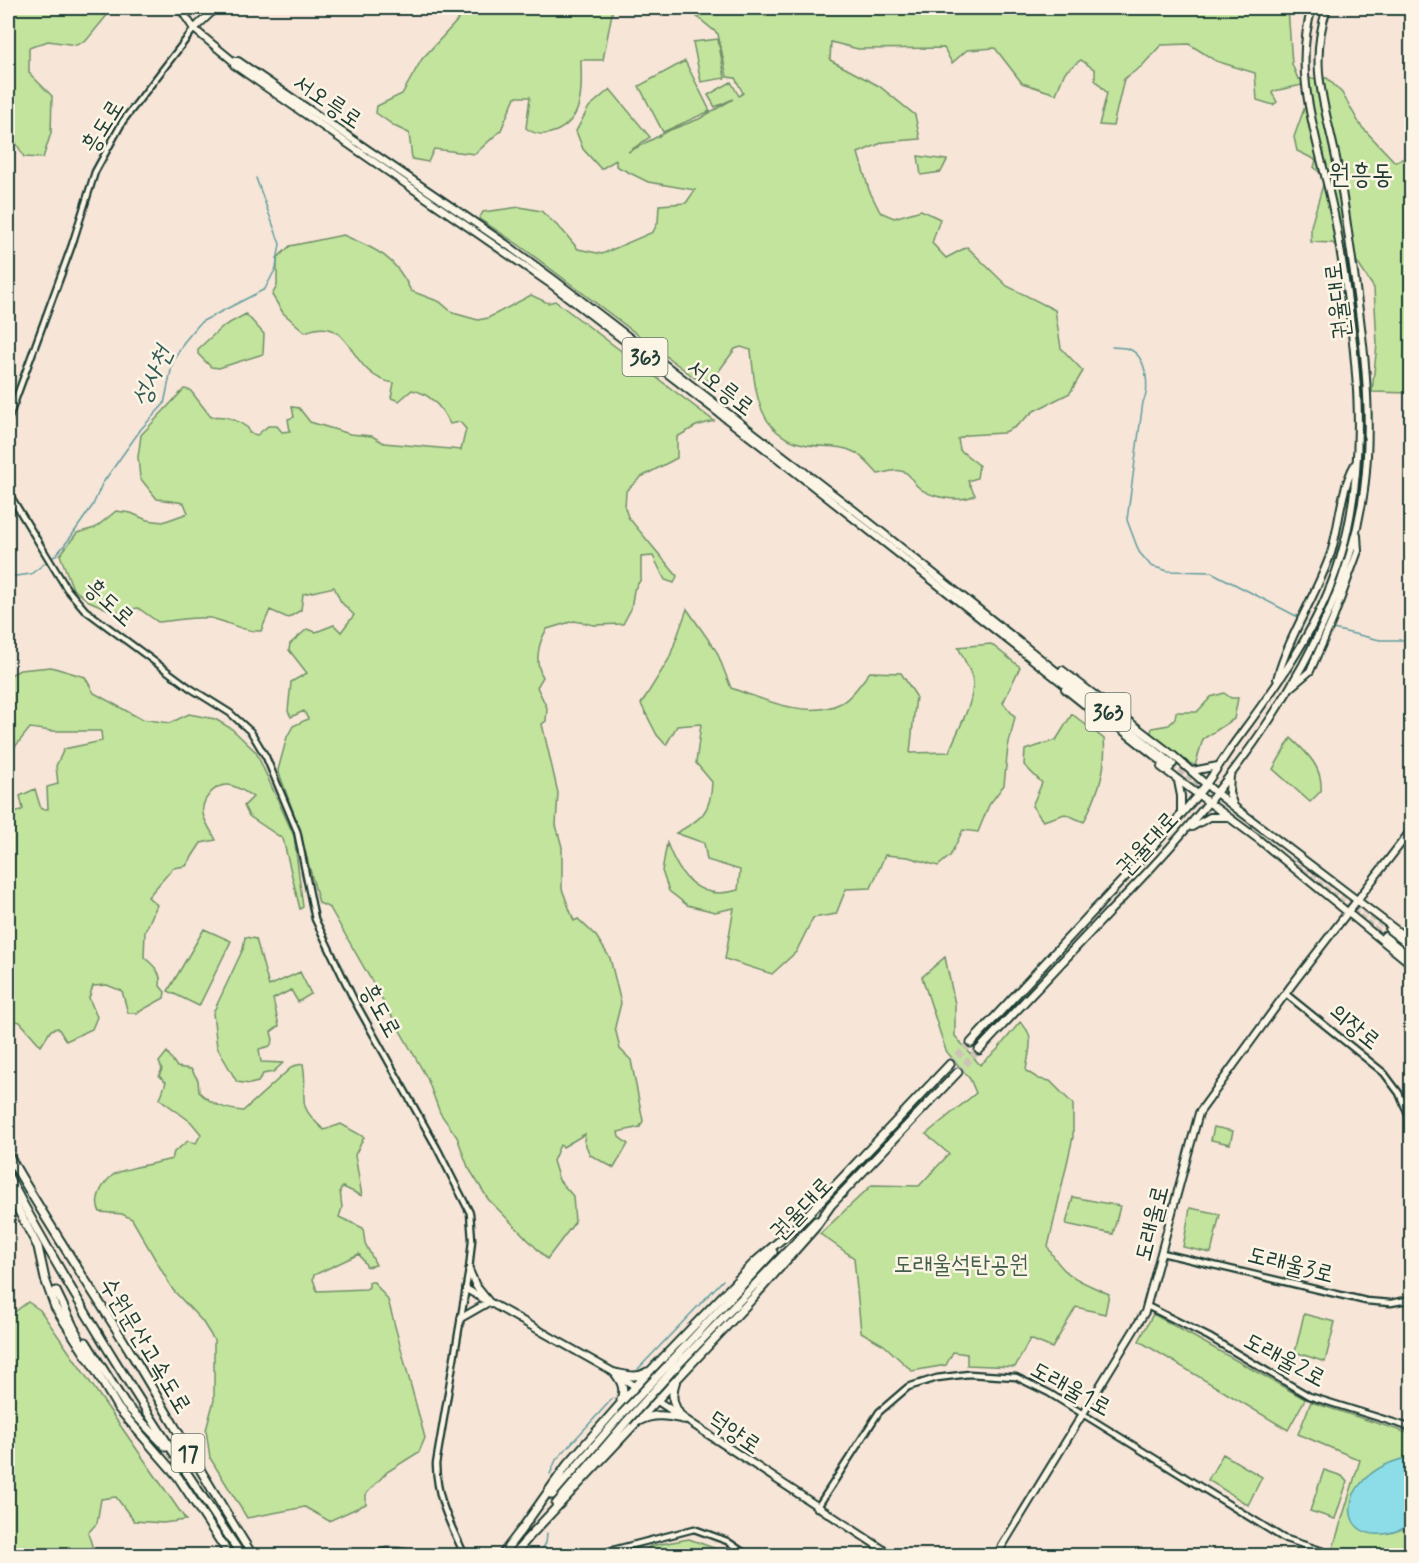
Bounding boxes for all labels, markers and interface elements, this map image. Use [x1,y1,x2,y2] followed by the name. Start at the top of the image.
[286,68,368,137] street label: 서오릉로
[75,94,132,160] street label: 흥도로
[1328,158,1394,193] district label: 원흥동
[1318,261,1359,341] street label: 권율대로
[124,338,183,412] water label: 성사천
[622,338,668,376] road number: 363
[680,353,760,424] street label: 서오릉로
[77,572,141,634] street label: 흥도로
[1086,693,1130,731] road number: 363
[1110,805,1186,883] street label: 권율대로
[352,978,407,1044] street label: 흥도로
[1322,997,1386,1057] street label: 의장로
[764,1170,840,1248] street label: 권율대로
[1128,1182,1177,1265] street label: 도래울로
[1244,1240,1337,1291] street label: 도래울3로
[893,1250,1029,1281] park label: 도래울석탄공원
[92,1272,198,1420] street label: 수원문산고속도로
[1238,1326,1331,1395] street label: 도래울2로
[1024,1354,1116,1424] street label: 도래울1로
[701,1404,767,1462] street label: 덕양로
[172,1434,204,1472] road number: 17

